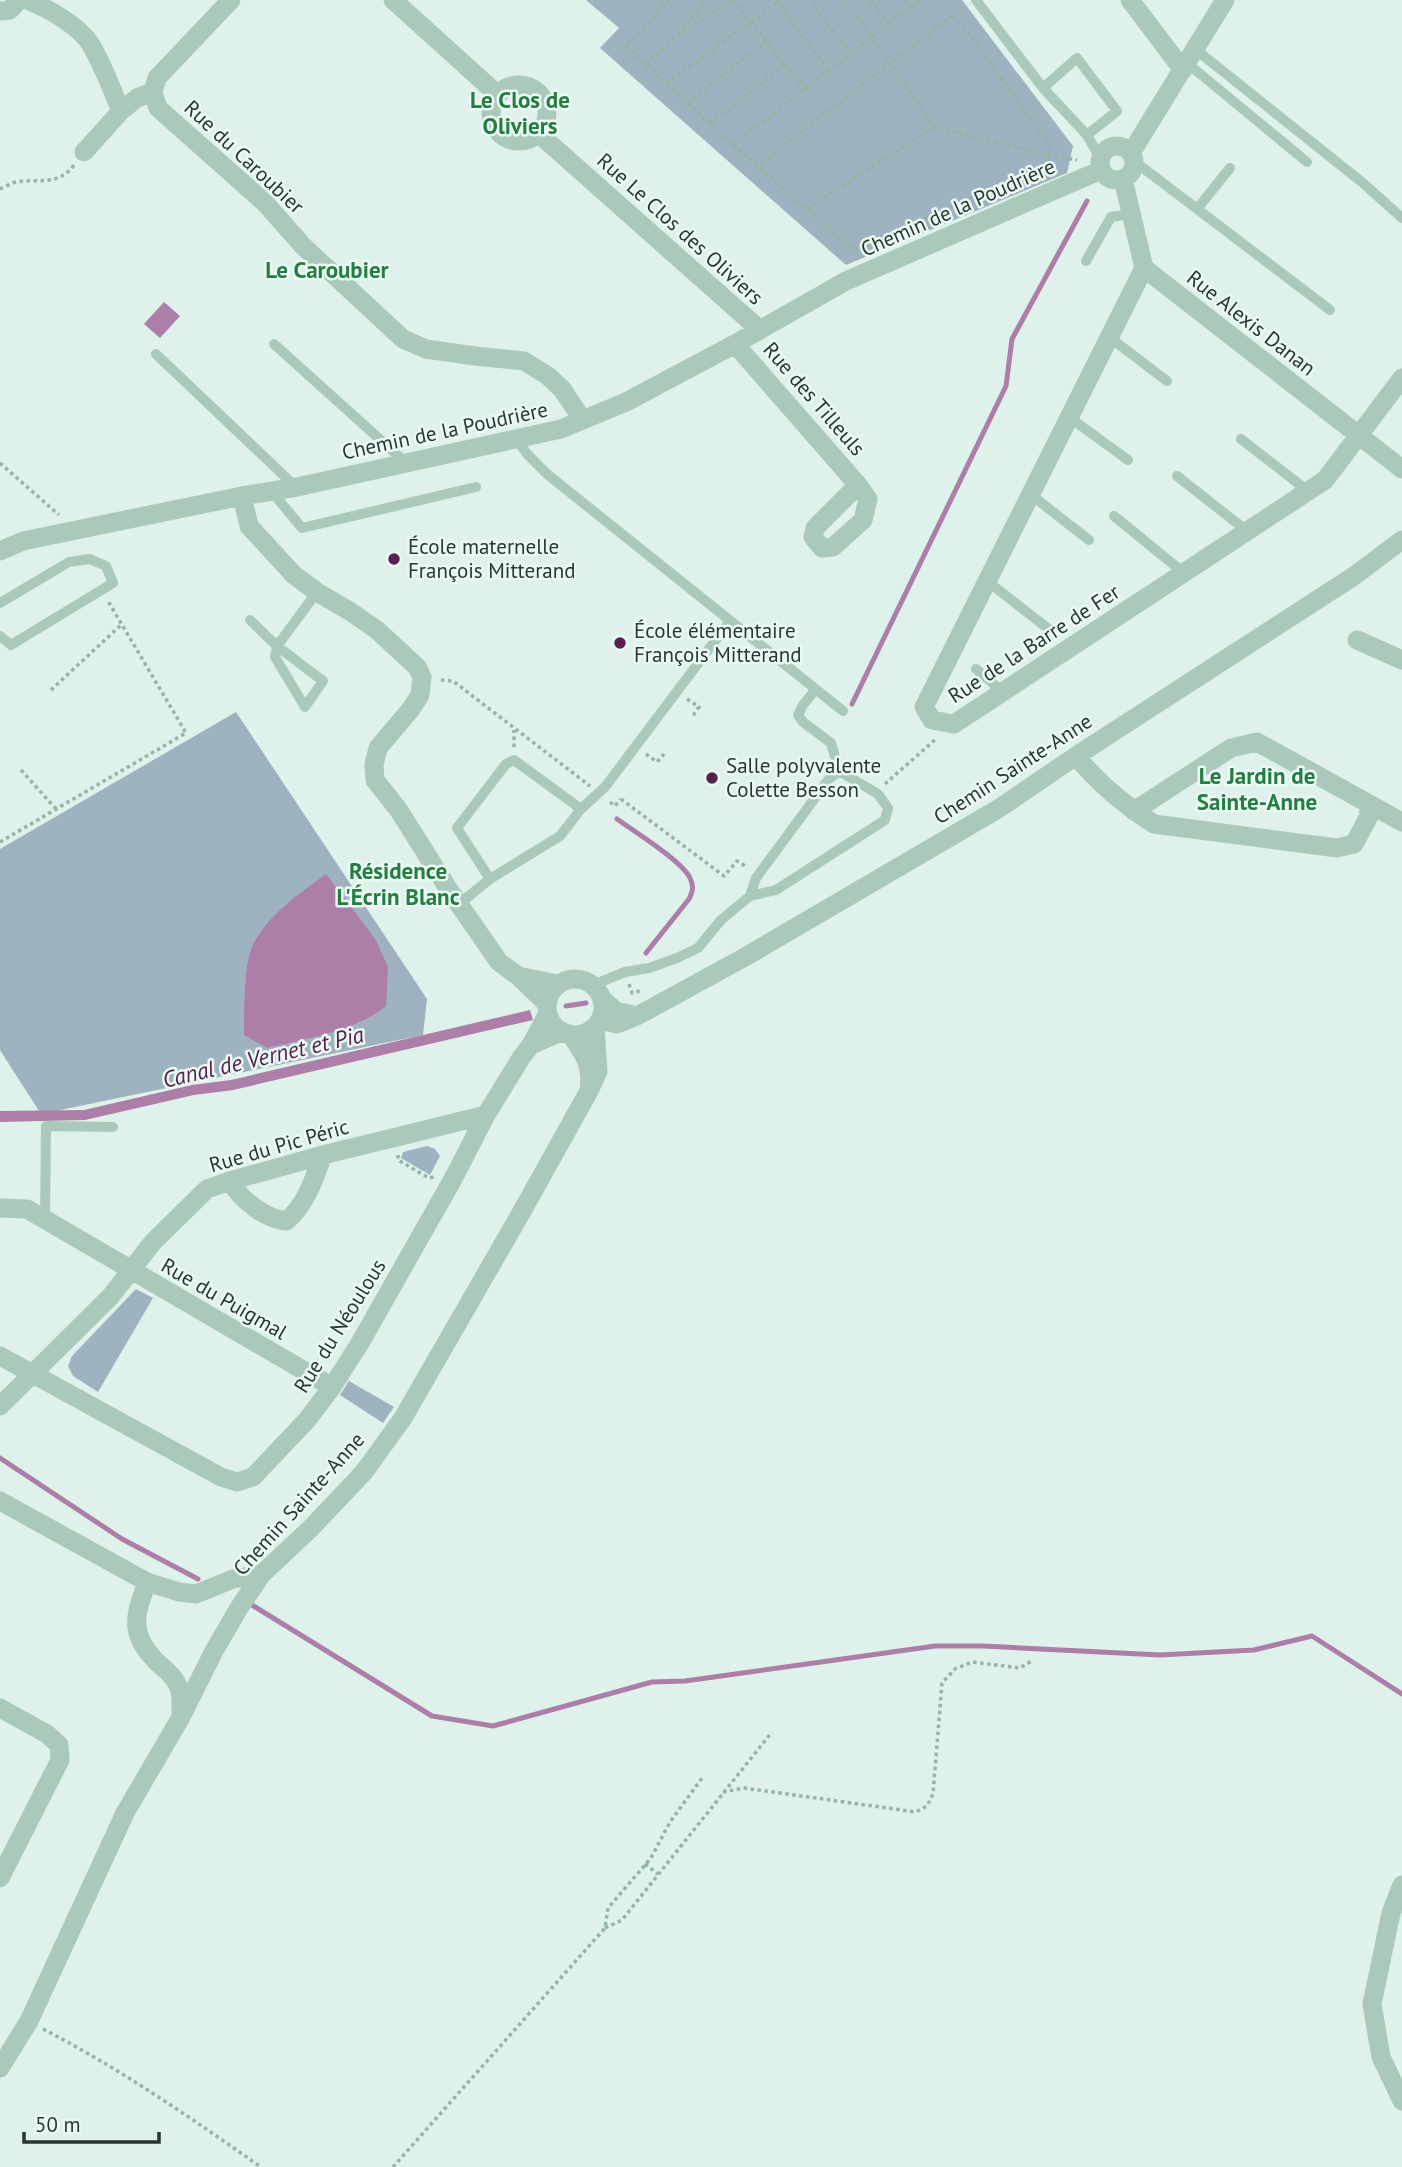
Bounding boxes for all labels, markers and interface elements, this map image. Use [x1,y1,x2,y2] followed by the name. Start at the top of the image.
[470,85,570,140] district label: Le Clos de Oliviers
[179,94,310,219] street label: Rue du Caroubier
[592,147,769,310] street label: Rue Le Clos des Oliviers
[856,153,1059,263] street label: Chemin de la Poudrière
[265,255,390,284] district label: Le Caroubier
[1181,264,1321,381] street label: Rue Alexis Danan
[758,336,871,461] street label: Rue des Tilleuls
[340,396,550,466] street label: Chemin de la Poudrière
[408,533,575,584] place label: École maternelle François Mitterand
[386,551,402,567] marker: École maternelle François Mitterand
[943,578,1125,709] street label: Rue de la Barre de Fer
[634,617,801,668] place label: École élémentaire François Mitterand
[612,635,628,651] marker: École élémentaire François Mitterand
[928,707,1097,830] street label: Chemin Sainte-Anne
[726,752,881,803] place label: Salle polyvalente Colette Besson
[1197,761,1317,816] district label: Le Jardin de Sainte-Anne
[704,770,720,786] marker: Salle polyvalente Colette Besson
[336,856,460,911] district label: Résidence L'Écrin Blanc
[160,1019,366,1094] water label: Canal de Vernet et Pia
[206,1113,352,1178] street label: Rue du Pic Péric
[156,1252,292,1345] street label: Rue du Puigmal
[288,1254,392,1398] street label: Rue du Néoulous
[227,1426,370,1581] street label: Chemin Sainte-Anne
[24,2100,159,2144] scale bar
[35,2111,81,2138] text: 50 m

